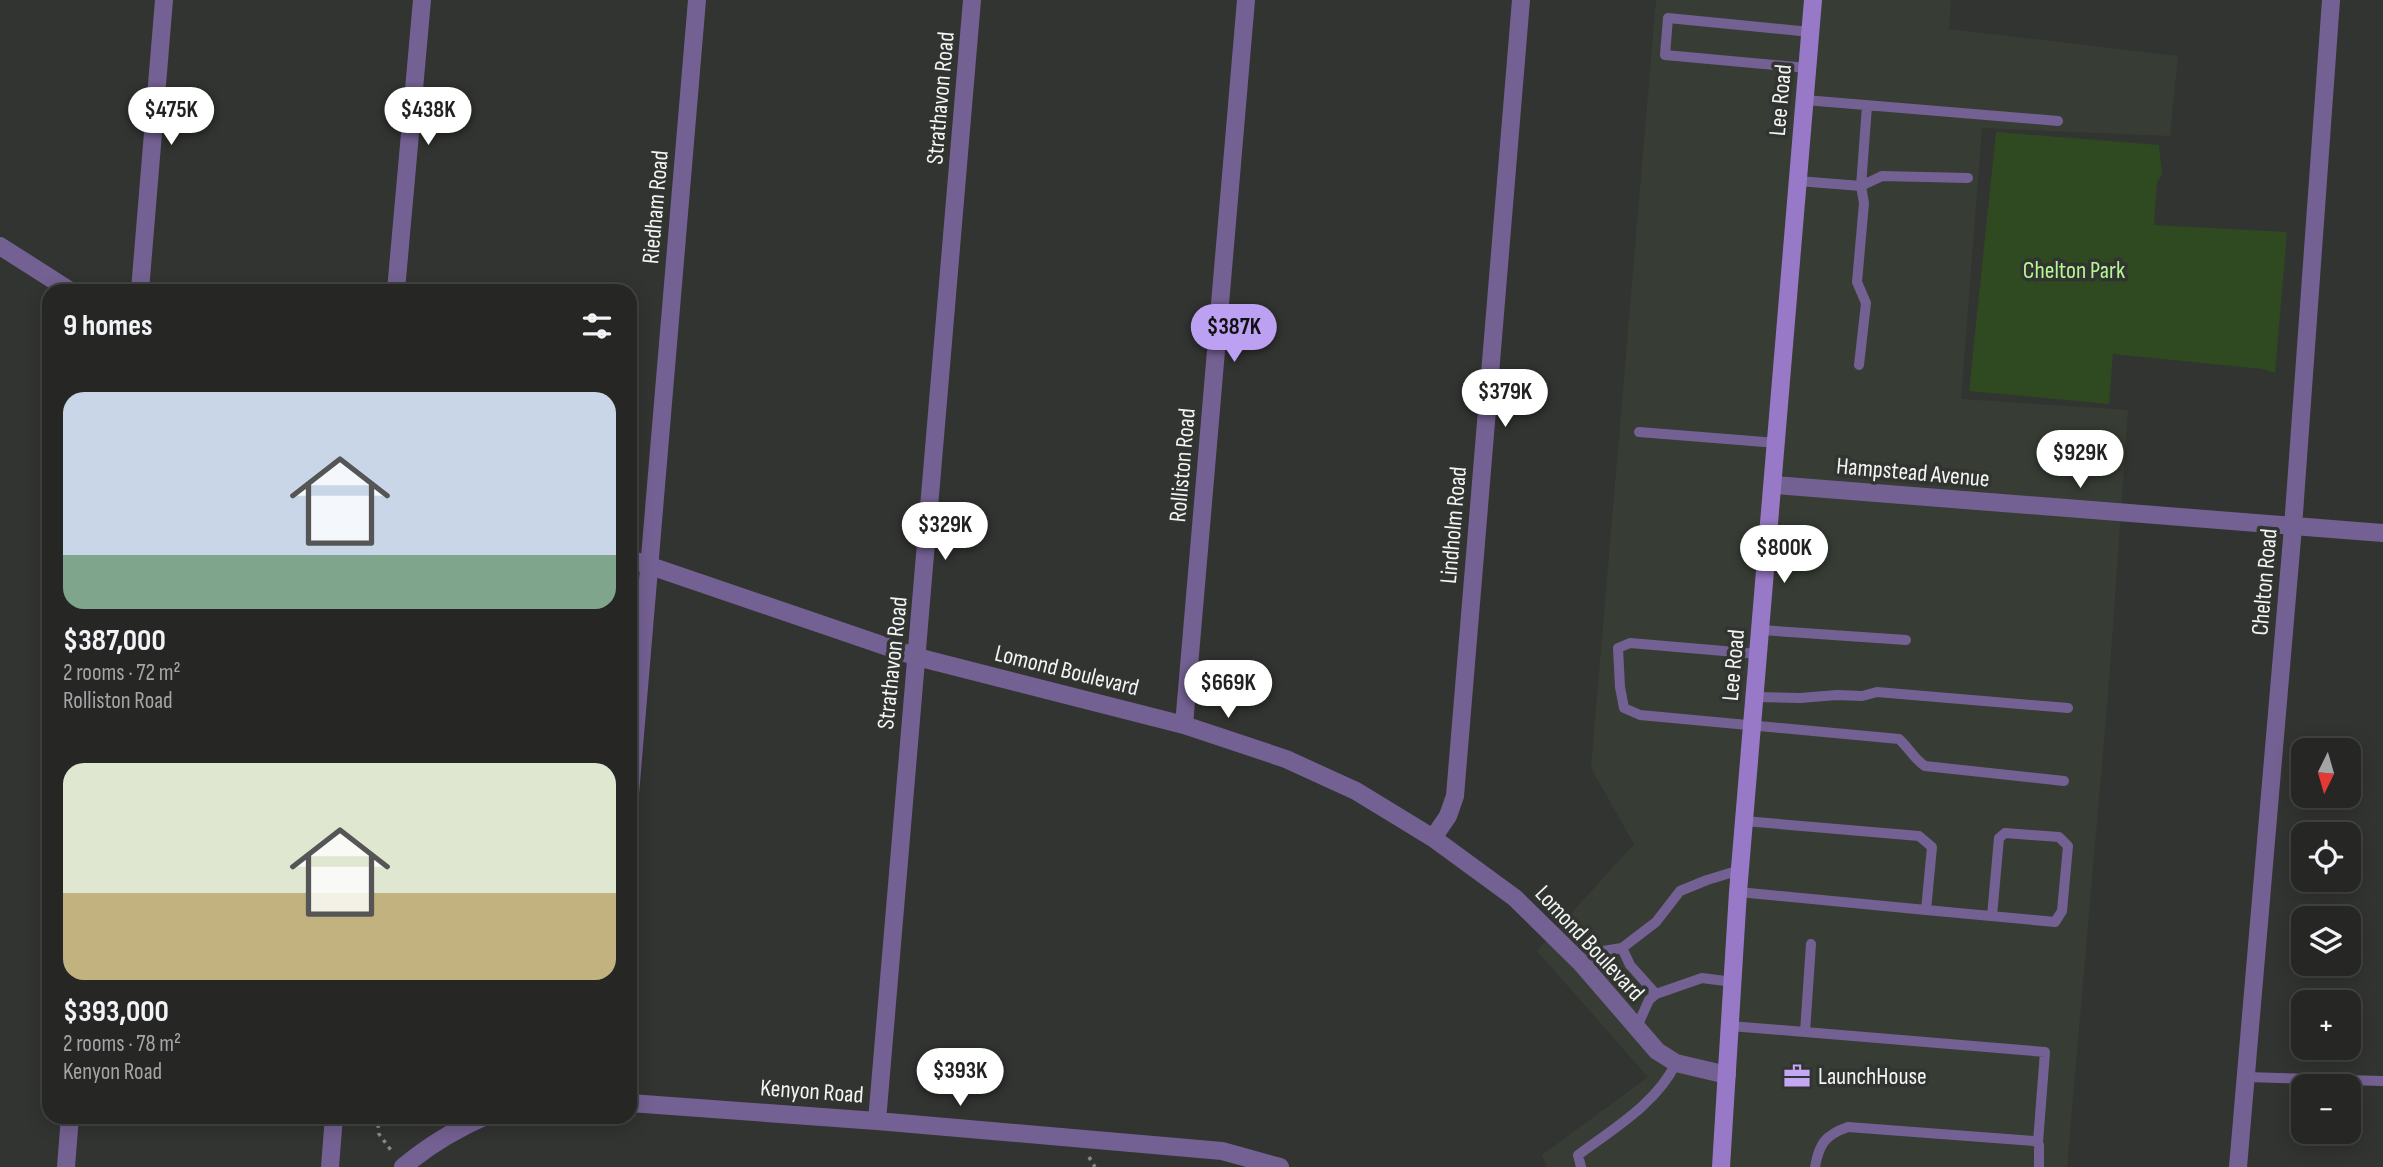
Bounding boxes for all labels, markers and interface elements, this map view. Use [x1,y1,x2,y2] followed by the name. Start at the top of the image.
[920,30,961,166] street label: Strathavon Road
[1763,63,1798,137] street label: Lee Road
[122,88,220,147] pin: $475K
[379,88,477,147] pin: $438K
[144,96,198,124] text: $475K
[400,96,456,124] text: $438K
[636,149,675,265] street label: Riedham Road
[2023,256,2125,285] park label: Chelton Park
[1185,304,1283,364] pin: $387K
[578,307,616,345] icon: filters
[63,308,153,344] text: 9 homes
[1207,313,1261,341] text: $387K
[1456,370,1554,429] pin: $379K
[1478,378,1532,406] text: $379K
[1163,407,1202,523] street label: Rolliston Road
[2031,430,2129,490] pin: $929K
[277,438,403,564] icon: home
[2053,439,2107,467] text: $929K
[1835,451,1991,494] street label: Hampstead Avenue
[1434,465,1473,585] street label: Lindholm Road
[896,503,994,562] pin: $329K
[918,511,972,539] text: $329K
[1735,526,1833,585] pin: $800K
[2245,527,2284,637] street label: Chelton Road
[1756,534,1812,562] text: $800K
[871,595,914,731] street label: Strathavon Road
[63,623,166,659] text: $387,000
[1716,628,1751,702] street label: Lee Road
[992,639,1142,702] street label: Lomond Boulevard
[63,659,181,687] text: 2 rooms · 72 m²
[1179,660,1277,720] pin: $669K
[1200,669,1256,697] text: $669K
[63,687,173,715] text: Rolliston Road
[2291,738,2361,808] north arrow
[2291,738,2361,1144] map controls
[277,809,403,935] icon: home
[2291,822,2361,892] button: locate
[1529,880,1650,1007] street label: Lomond Boulevard
[2291,906,2361,976] button: layers
[2291,990,2361,1060] button: +
[63,994,169,1030] text: $393,000
[63,1030,181,1058] text: 2 rooms · 78 m²
[911,1048,1009,1108] pin: $393K
[933,1057,987,1085] text: $393K
[63,1058,162,1086] text: Kenyon Road
[1782,1061,1812,1091] office icon: LaunchHouse
[1818,1062,1927,1091] place label: LaunchHouse
[759,1073,865,1110] street label: Kenyon Road
[2291,1074,2361,1144] button: −

